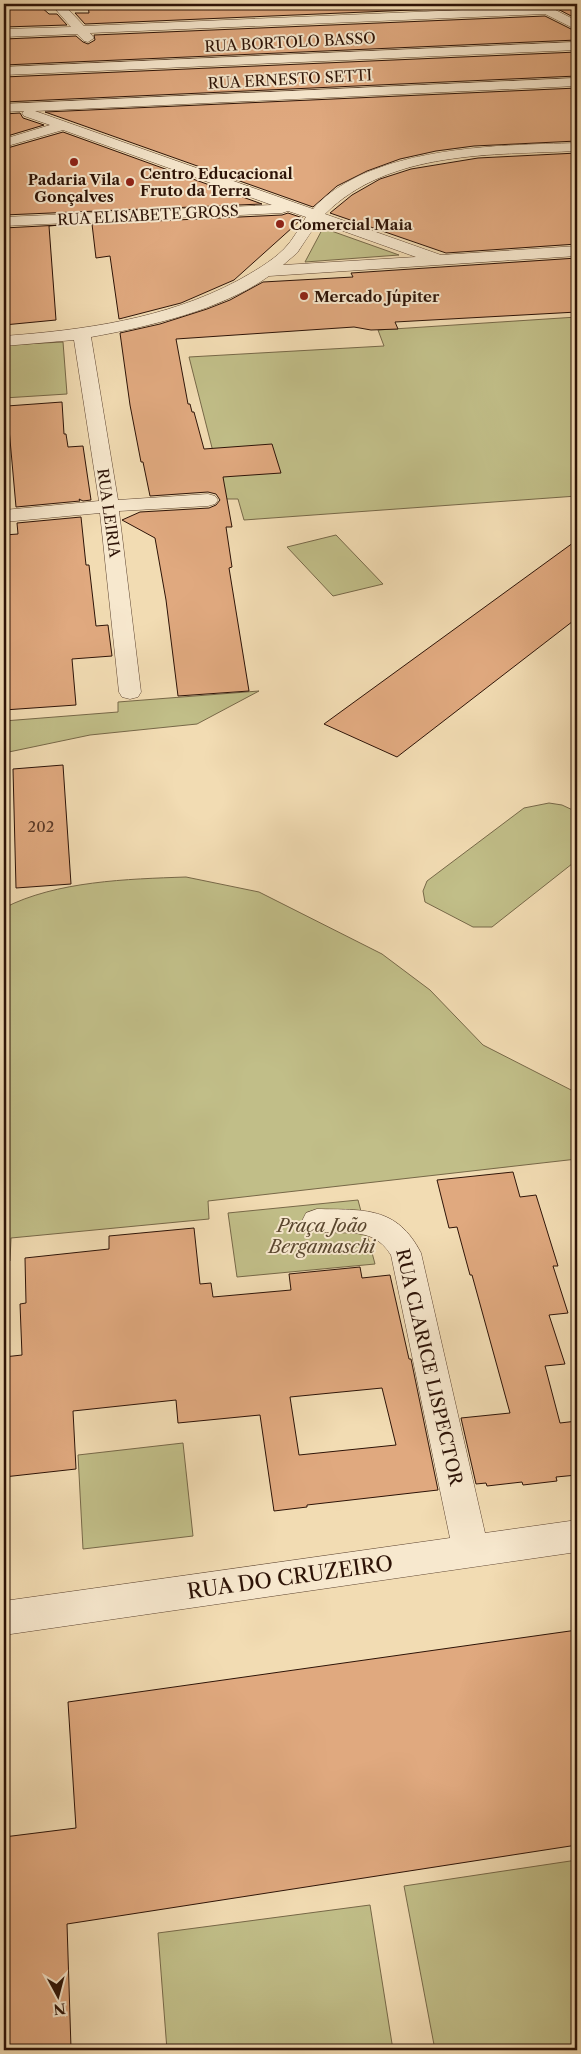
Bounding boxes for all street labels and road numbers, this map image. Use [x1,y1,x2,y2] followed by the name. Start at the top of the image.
[204,28,376,56] street label: RUA BORTOLO BASSO
[207,65,373,93] street label: RUA ERNESTO SETTI
[57,201,239,229] street label: RUA ELISABETE GROSS
[93,467,125,560] street label: RUA LEIRIA
[391,1246,467,1488] street label: RUA CLARICE LISPECTOR
[185,1550,395,1604] street label: RUA DO CRUZEIRO

